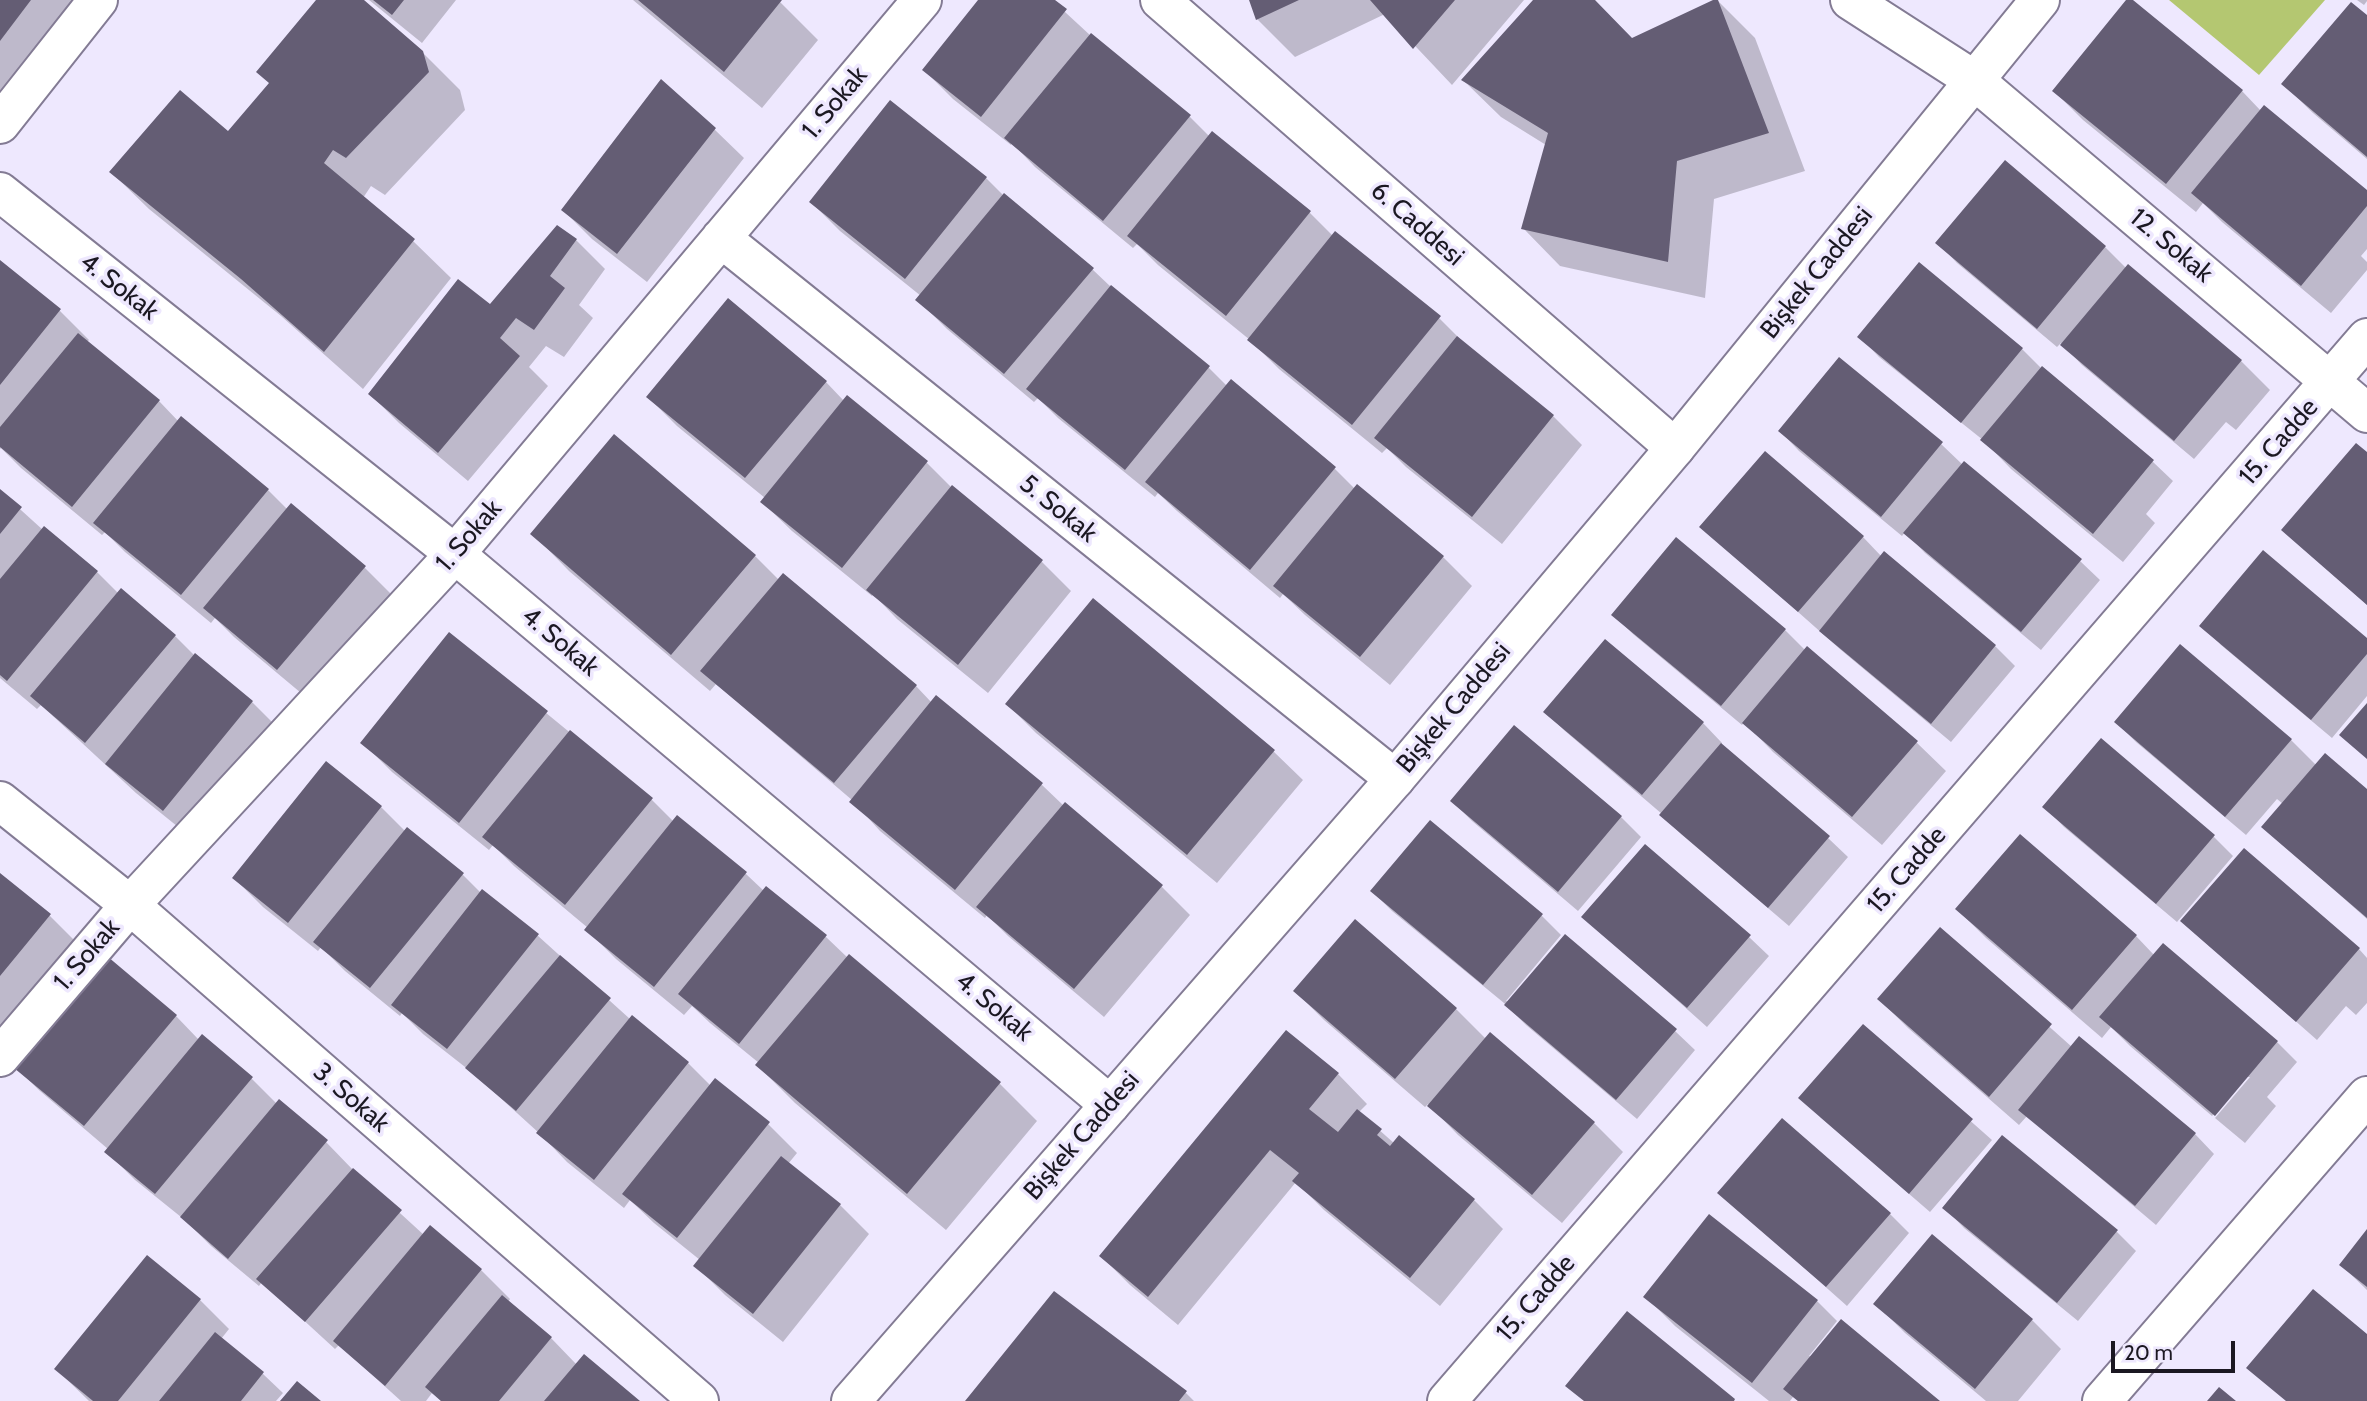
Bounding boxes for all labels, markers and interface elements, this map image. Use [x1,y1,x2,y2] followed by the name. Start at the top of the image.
[796,60,874,146] street label: 1. Sokak
[1364,175,1470,273] street label: 6. Caddesi
[1754,201,1880,345] street label: Bişkek Caddesi
[2123,202,2219,290] street label: 12. Sokak
[74,247,164,327] street label: 4. Sokak
[2233,392,2325,492] street label: 15. Cadde
[1013,468,1103,550] street label: 5. Sokak
[429,494,509,578] street label: 1. Sokak
[515,601,605,683] street label: 4. Sokak
[1390,637,1518,779] street label: Bişkek Caddesi
[1861,820,1953,920] street label: 15. Cadde
[47,913,127,997] street label: 1. Sokak
[949,966,1039,1048] street label: 4. Sokak
[307,1057,395,1139] street label: 3. Sokak
[1018,1065,1146,1207] street label: Bişkek Caddesi
[1490,1248,1582,1348] street label: 15. Cadde
[2115,1328,2239,1372] scale bar
[2124,1340,2173,1365] text: 20 m

